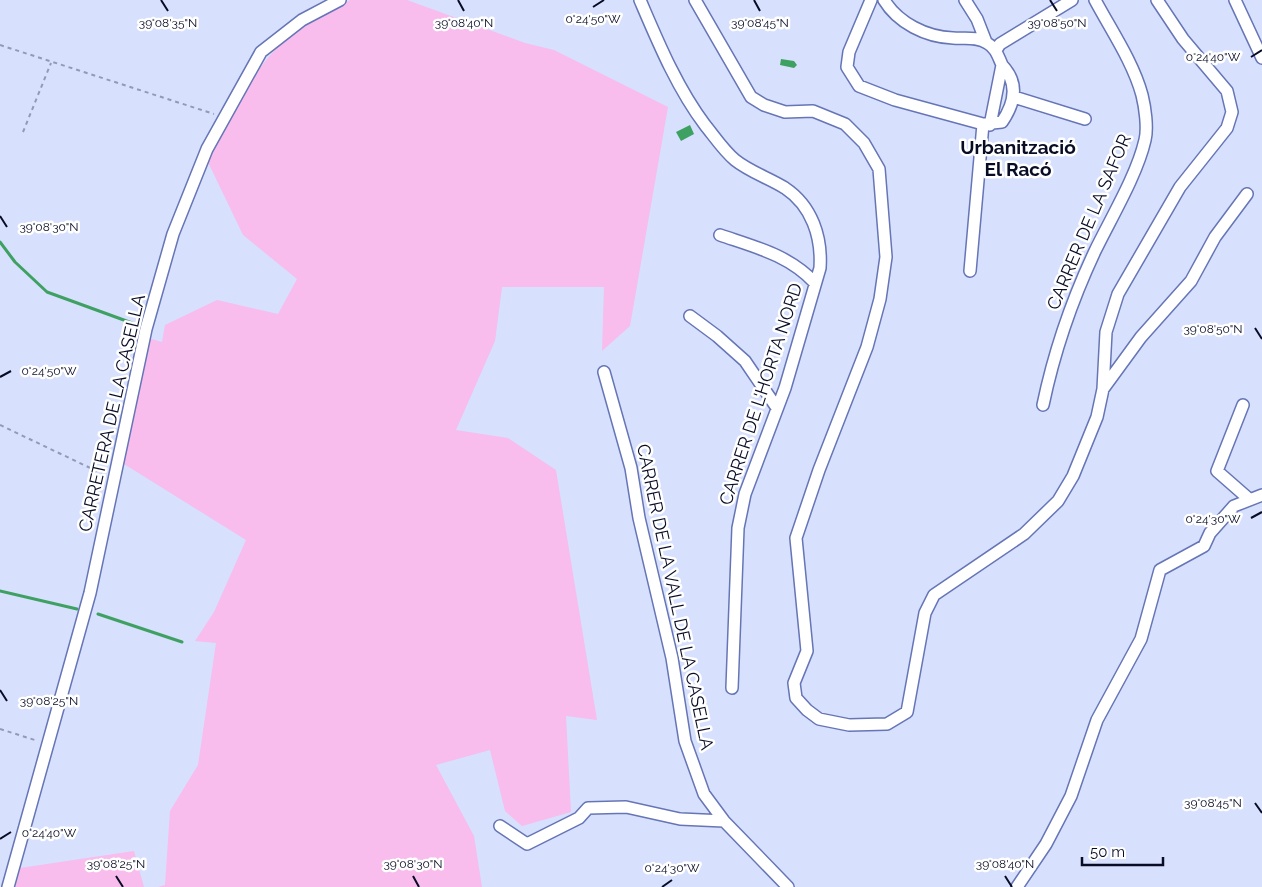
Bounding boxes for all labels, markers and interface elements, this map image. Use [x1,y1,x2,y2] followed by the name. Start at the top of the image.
[565,12,621,26] text: 0°24'50"W
[139,16,197,30] text: 39°08'35"N
[435,16,493,30] text: 39°08'40"N
[731,16,789,30] text: 39°08'45"N
[1027,16,1087,30] text: 39°08'50"N
[1186,50,1241,64] text: 0°24'40"W
[1042,131,1135,313] street label: CARRER DE LA SAFOR
[960,136,1076,180] district label: Urbanització El Racó
[19,220,79,234] text: 39°08'30"N
[715,280,806,508] street label: CARRER DE L'HORTA NORD
[74,292,149,534] street label: CARRETERA DE LA CASELLA
[1183,322,1243,336] text: 39°08'50"N
[21,364,77,378] text: 0°24'50"W
[633,442,718,752] street label: CARRER DE LA VALL DE LA CASELLA
[1185,512,1241,526] text: 0°24'30"W
[20,694,78,708] text: 39°08'25"N
[1184,796,1242,810] text: 39°08'45"N
[22,826,77,840] text: 0°24'40"W
[1082,834,1163,866] scale bar
[1090,843,1125,861] text: 50 m
[87,857,145,871] text: 39°08'25"N
[383,857,443,871] text: 39°08'30"N
[976,857,1034,871] text: 39°08'40"N
[644,861,700,875] text: 0°24'30"W

